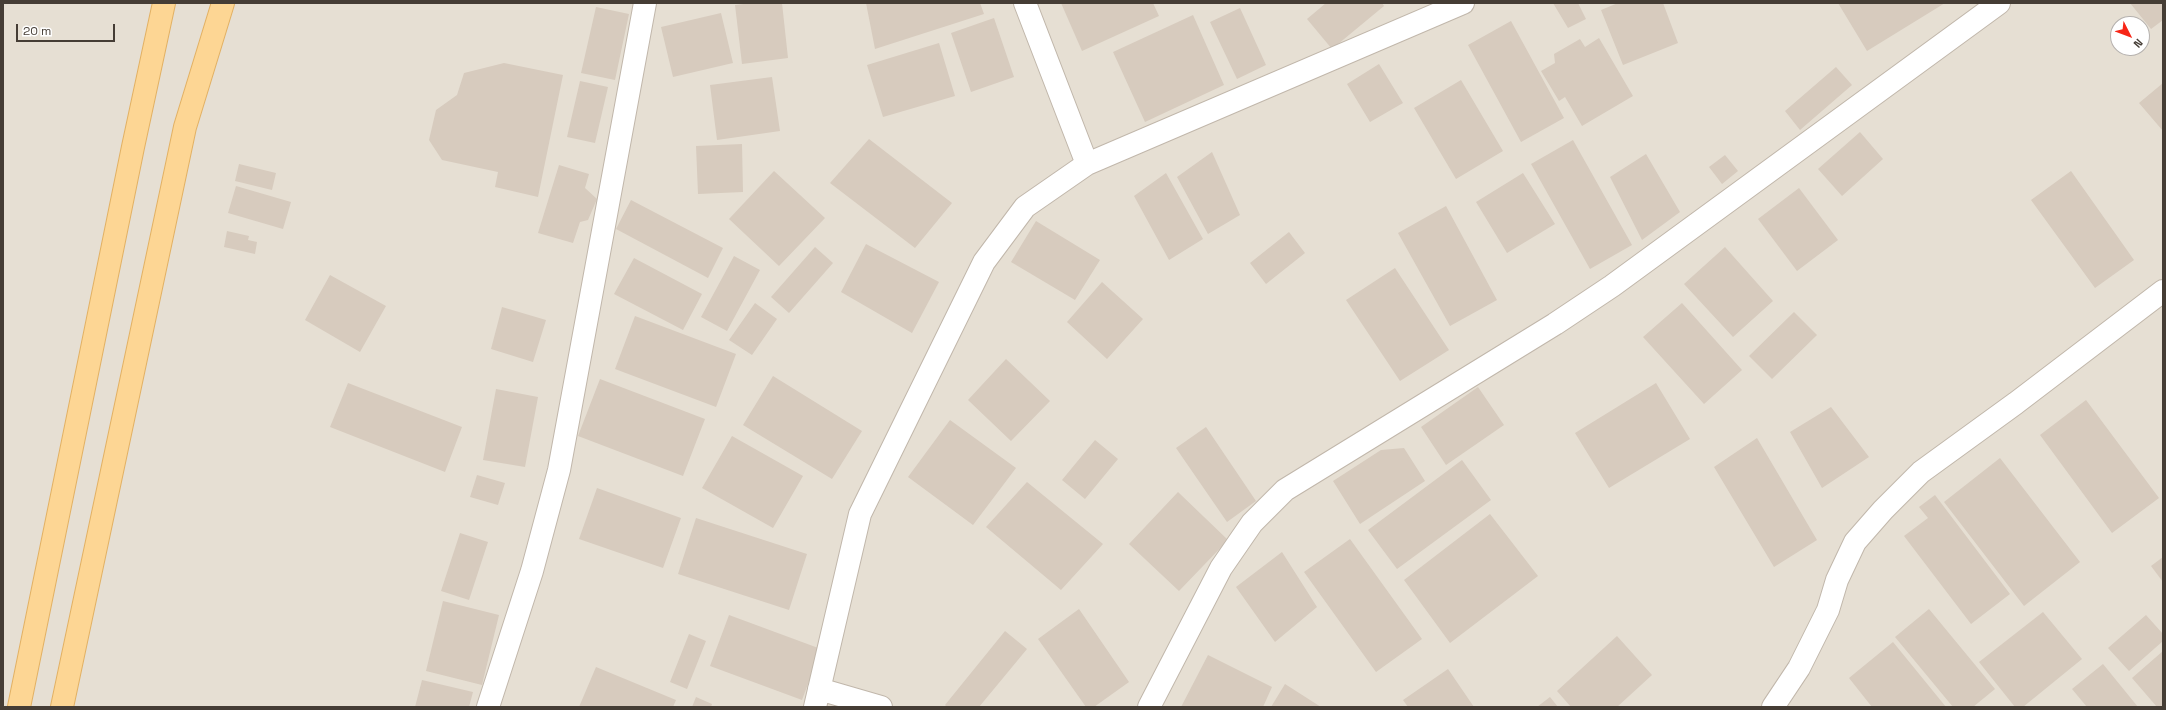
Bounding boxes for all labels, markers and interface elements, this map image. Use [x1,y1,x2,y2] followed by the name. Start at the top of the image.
[18,16,117,42] scale bar
[2110,16,2150,56] north arrow
[23,23,51,39] text: 20 m
[2131,36,2146,51] text: N

